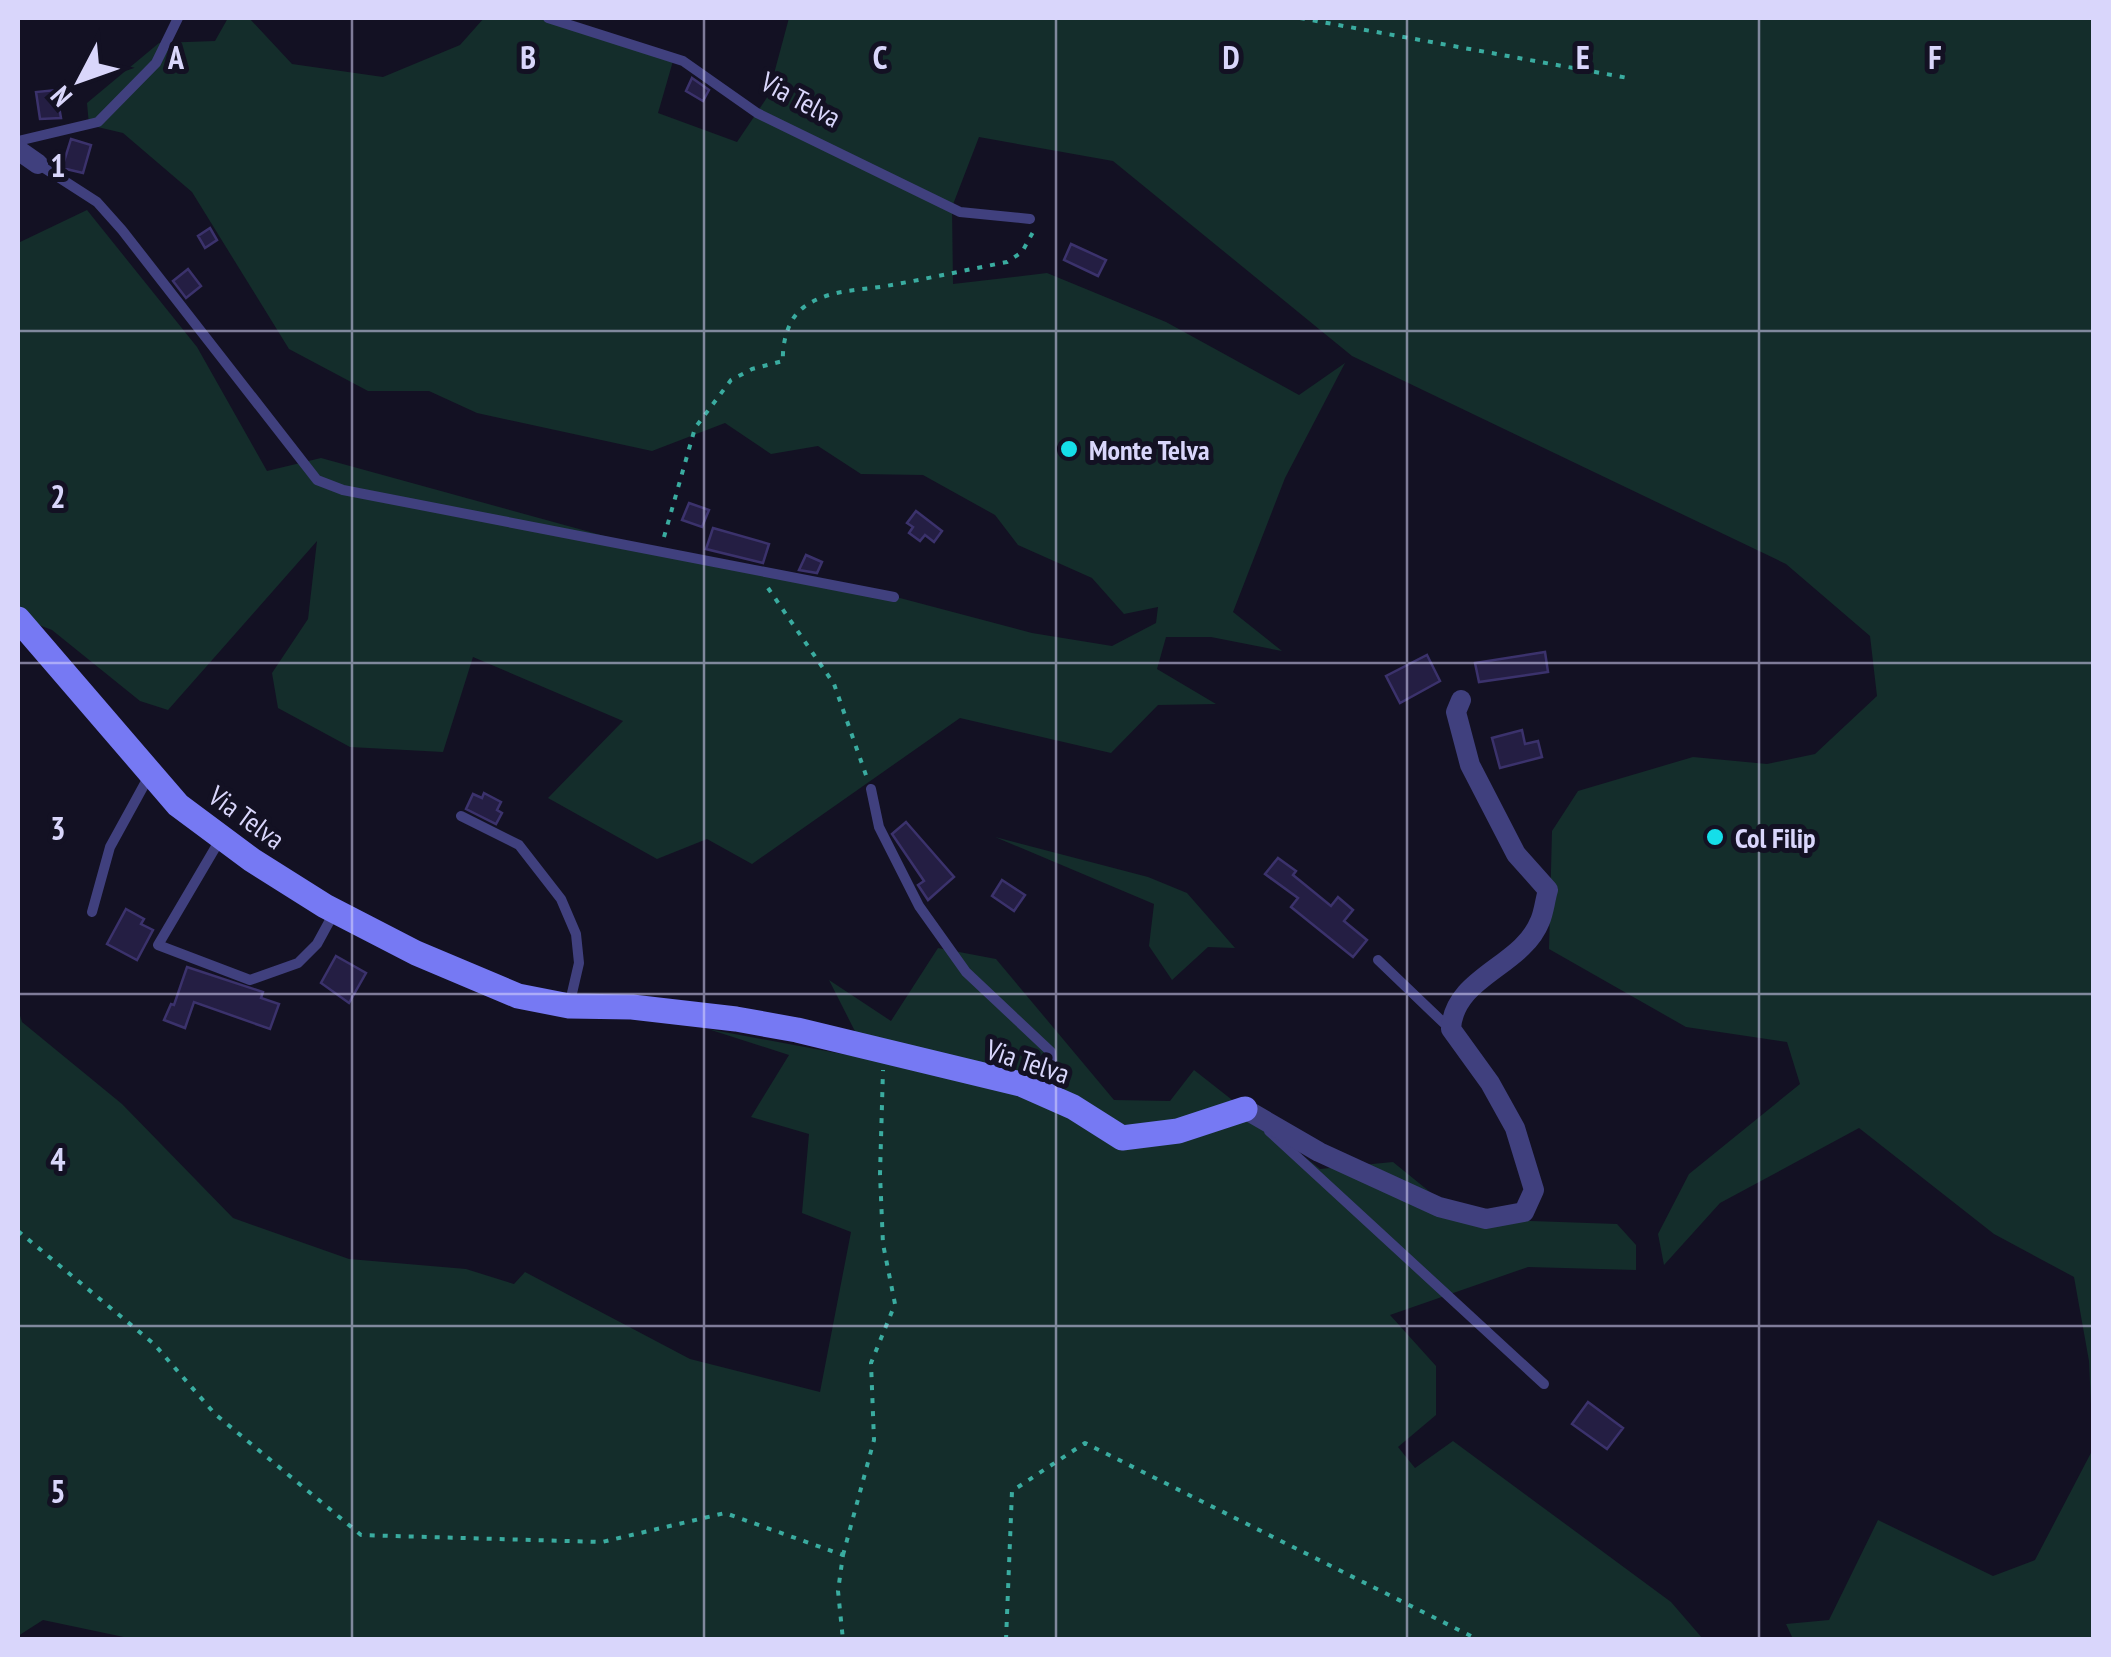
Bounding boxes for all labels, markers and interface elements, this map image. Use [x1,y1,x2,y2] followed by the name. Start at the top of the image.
[30,30,130,130] north arrow
[167,36,185,78] text: A
[520,36,536,78] text: B
[873,36,888,78] text: C
[1222,36,1240,78] text: D
[1576,36,1590,78] text: E
[1928,36,1942,78] text: F
[754,62,847,135] street label: Via Telva
[42,79,80,115] text: N
[50,144,66,186] text: 1
[1089,431,1210,468] place label: Monte Telva
[1058,438,1080,460] marker: Monte Telva
[50,475,66,517] text: 2
[201,776,292,857] street label: Via Telva
[50,807,66,849] text: 3
[1735,819,1816,856] place label: Col Filip
[1704,826,1726,848] marker: Col Filip
[981,1030,1074,1092] street label: Via Telva
[50,1138,66,1180] text: 4
[50,1470,66,1512] text: 5

